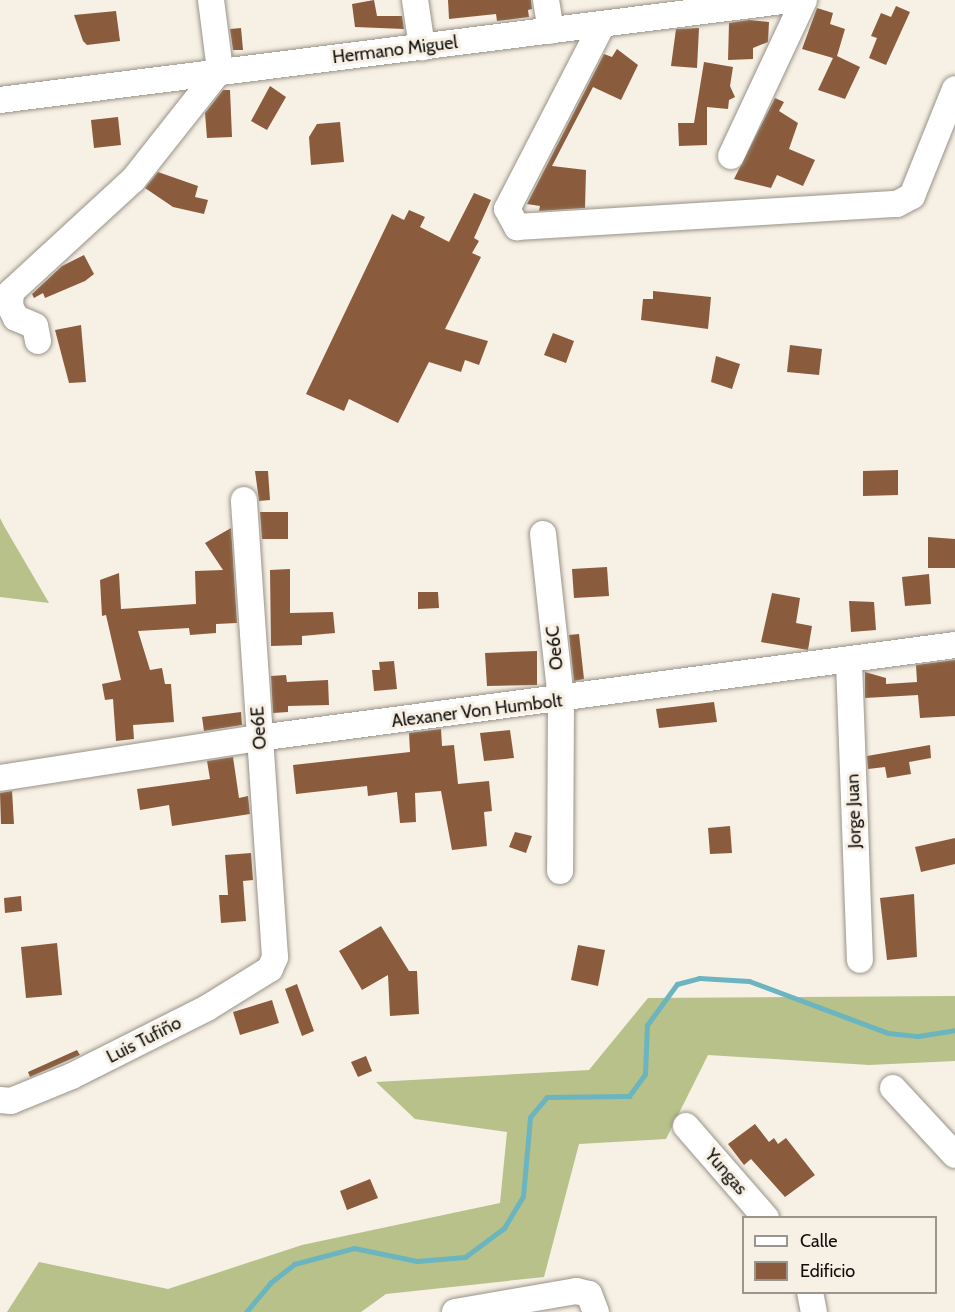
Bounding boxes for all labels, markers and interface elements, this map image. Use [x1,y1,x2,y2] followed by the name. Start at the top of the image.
[331,32,459,68] street label: Hermano Miguel
[542,625,568,671] street label: Oe6C
[390,690,564,732] street label: Alexaner Von Humbolt
[247,706,271,750] street label: Oe6E
[842,773,866,849] street label: Jorge Juan
[103,1012,185,1068] street label: Luis Tufiño
[700,1145,752,1199] street label: Yungas
[742,1216,937,1294] legend
[800,1230,837,1252] text: Calle
[800,1260,855,1282] text: Edificio

